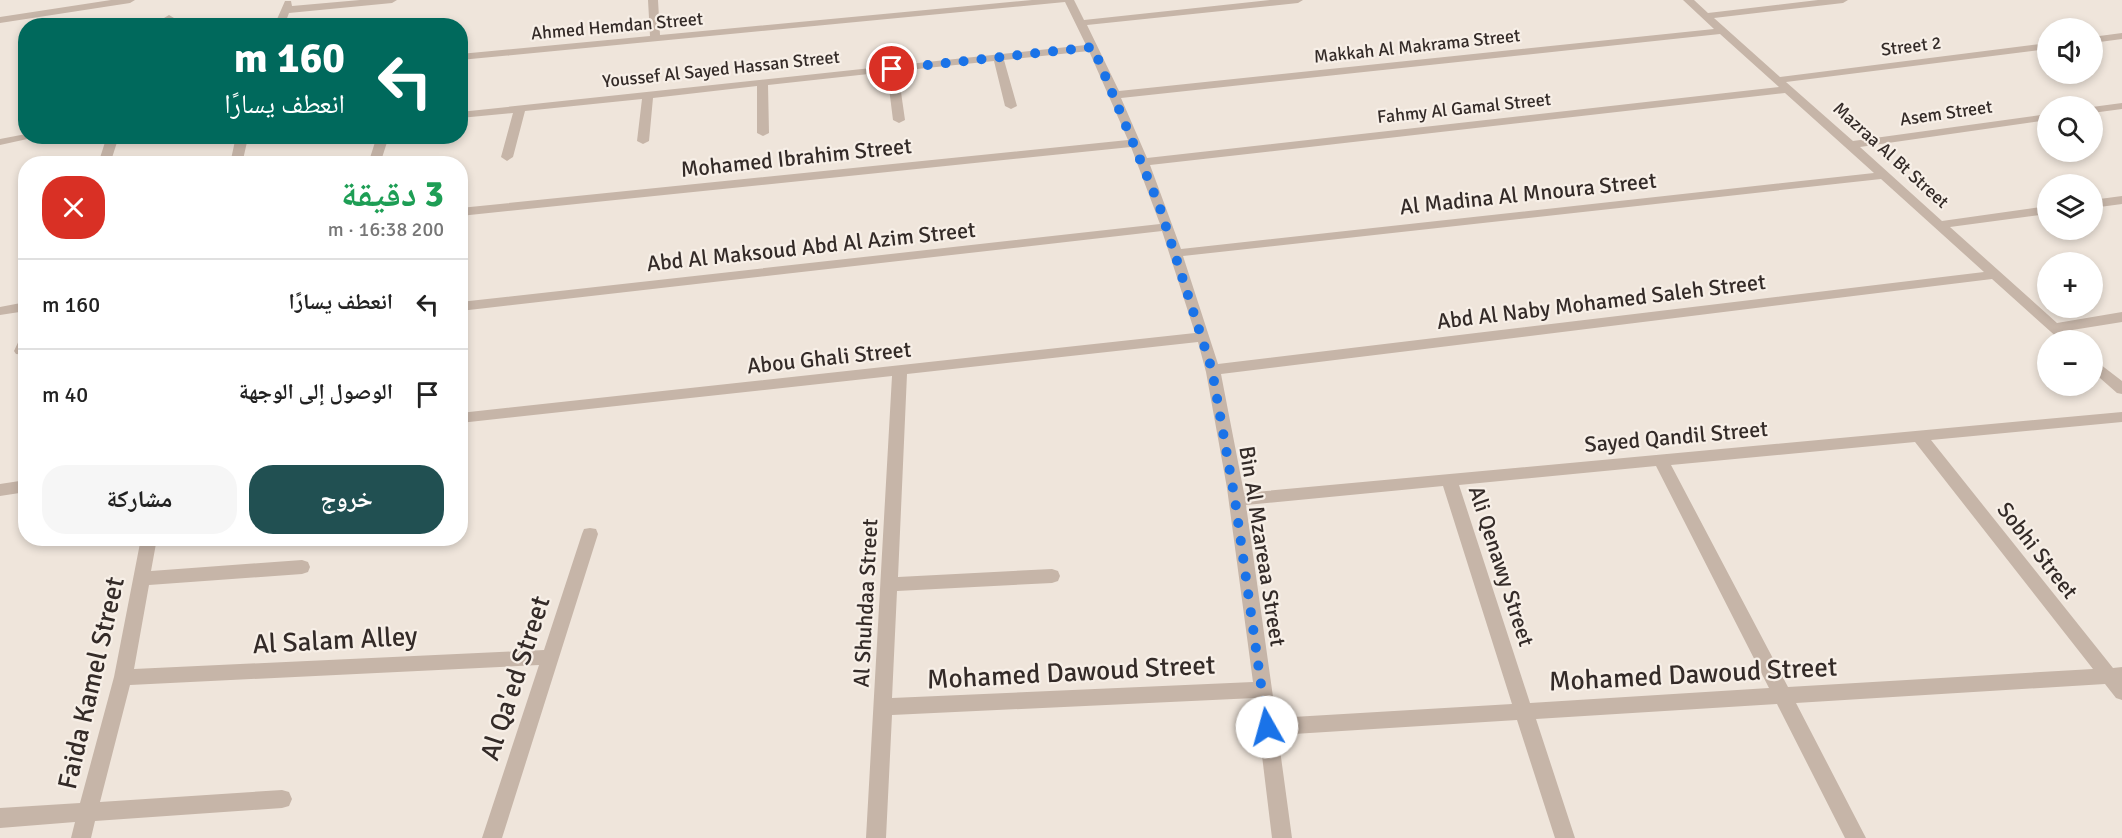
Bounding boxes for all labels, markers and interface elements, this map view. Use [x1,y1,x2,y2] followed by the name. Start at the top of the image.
[530,8,704,44] street label: Ahmed Hemdan Street
[2037,18,2103,396] map controls
[2037,18,2103,84] button: sound
[1313,24,1521,68] street label: Makkah Al Makrama Street
[1880,31,1942,61] street label: Street 2
[234,33,345,84] text: 160 m
[366,42,444,120] icon: left
[866,43,917,94] pin
[601,46,841,92] street label: Youssef Al Sayed Hassan Street
[875,52,908,85] icon: arrive
[224,88,345,121] text: انعطف يسارًا
[1376,88,1552,128] street label: Fahmy Al Gamal Street
[1898,96,1994,130] street label: Asem Street
[2037,96,2103,162] button: search
[1829,97,1953,213] street label: Mazraa Al Bt Street
[679,132,913,183] street label: Mohamed Ibrahim Street
[1398,167,1658,220] street label: Al Madina Al Mnoura Street
[341,172,444,217] text: 3 دقيقة
[2037,174,2103,240] button: layers
[42,176,105,239] button: close
[645,216,977,277] street label: Abd Al Maksoud Abd Al Azim Street
[328,217,444,242] text: 200 m · 16:38
[2037,252,2103,318] button: +
[1435,268,1767,335] street label: Abd Al Naby Mohamed Saleh Street
[288,288,393,315] text: انعطف يسارًا
[411,288,444,321] icon: left
[42,291,100,318] text: 160 m
[2037,330,2103,396] button: −
[746,335,913,380] street label: Abou Ghali Street
[239,378,393,405] text: الوصول إلى الوجهة
[411,378,444,411] icon: arrive
[42,381,88,408] text: 40 m
[1583,415,1769,458] street label: Sayed Qandil Street
[1233,444,1292,649] street label: Bin Al Mzareaa Street
[42,465,237,534] button: مشاركة
[249,465,444,534] button: خروج
[1463,483,1540,650] street label: Ali Qenawy Street
[1991,497,2084,604] street label: Sobhi Street
[848,518,883,688] street label: Al Shuhdaa Street
[51,574,132,793] street label: Faida Kamel Street
[473,592,558,764] street label: Al Qa'ed Street
[252,620,419,661] street label: Al Salam Alley
[926,648,1216,697] street label: Mohamed Dawoud Street
[1548,650,1838,699] street label: Mohamed Dawoud Street
[1235,695,1299,759] position arrow

